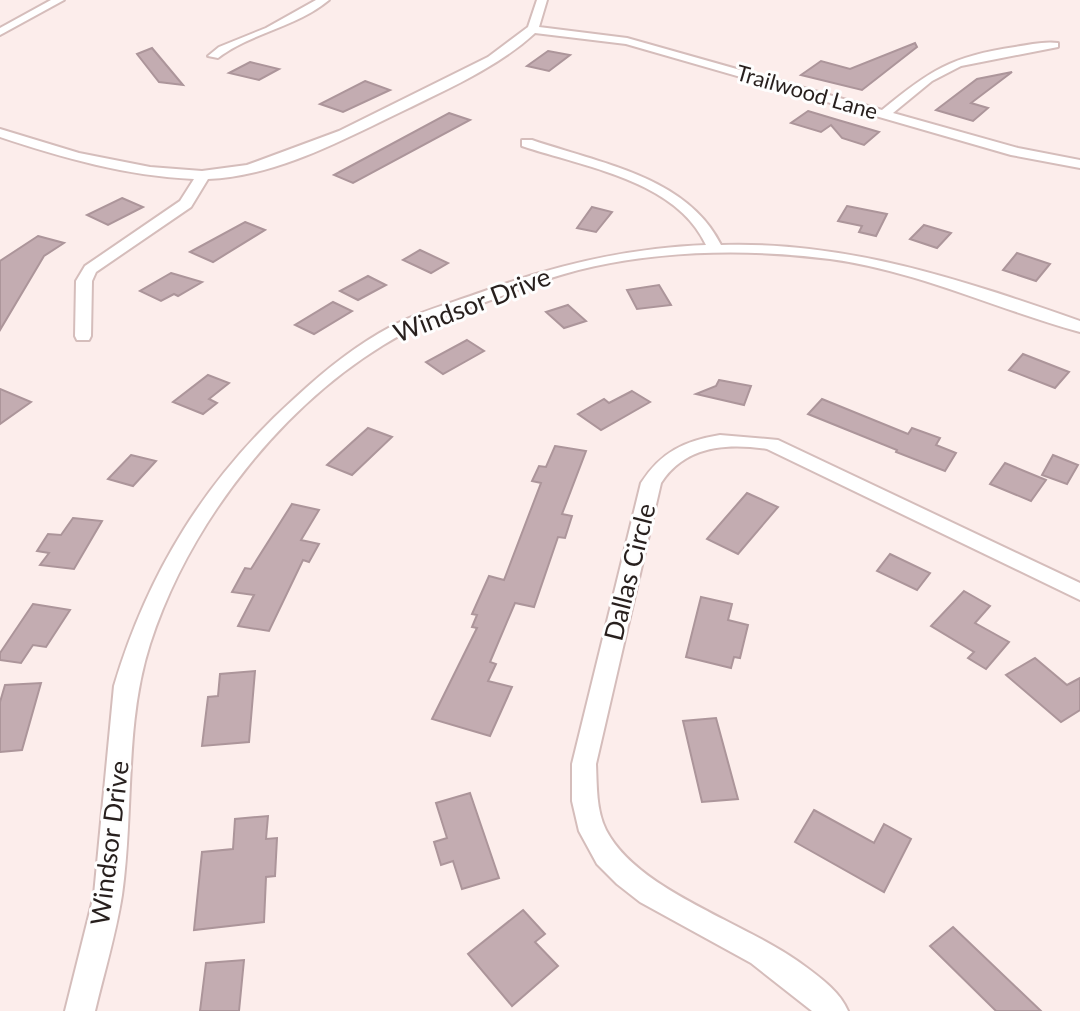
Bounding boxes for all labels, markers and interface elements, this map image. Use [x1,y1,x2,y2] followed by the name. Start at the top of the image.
[733,58,881,125] street label: Trailwood Lane
[389,259,555,349] street label: Windsor Drive
[597,500,662,644] street label: Dallas Circle
[83,759,135,927] street label: Windsor Drive

